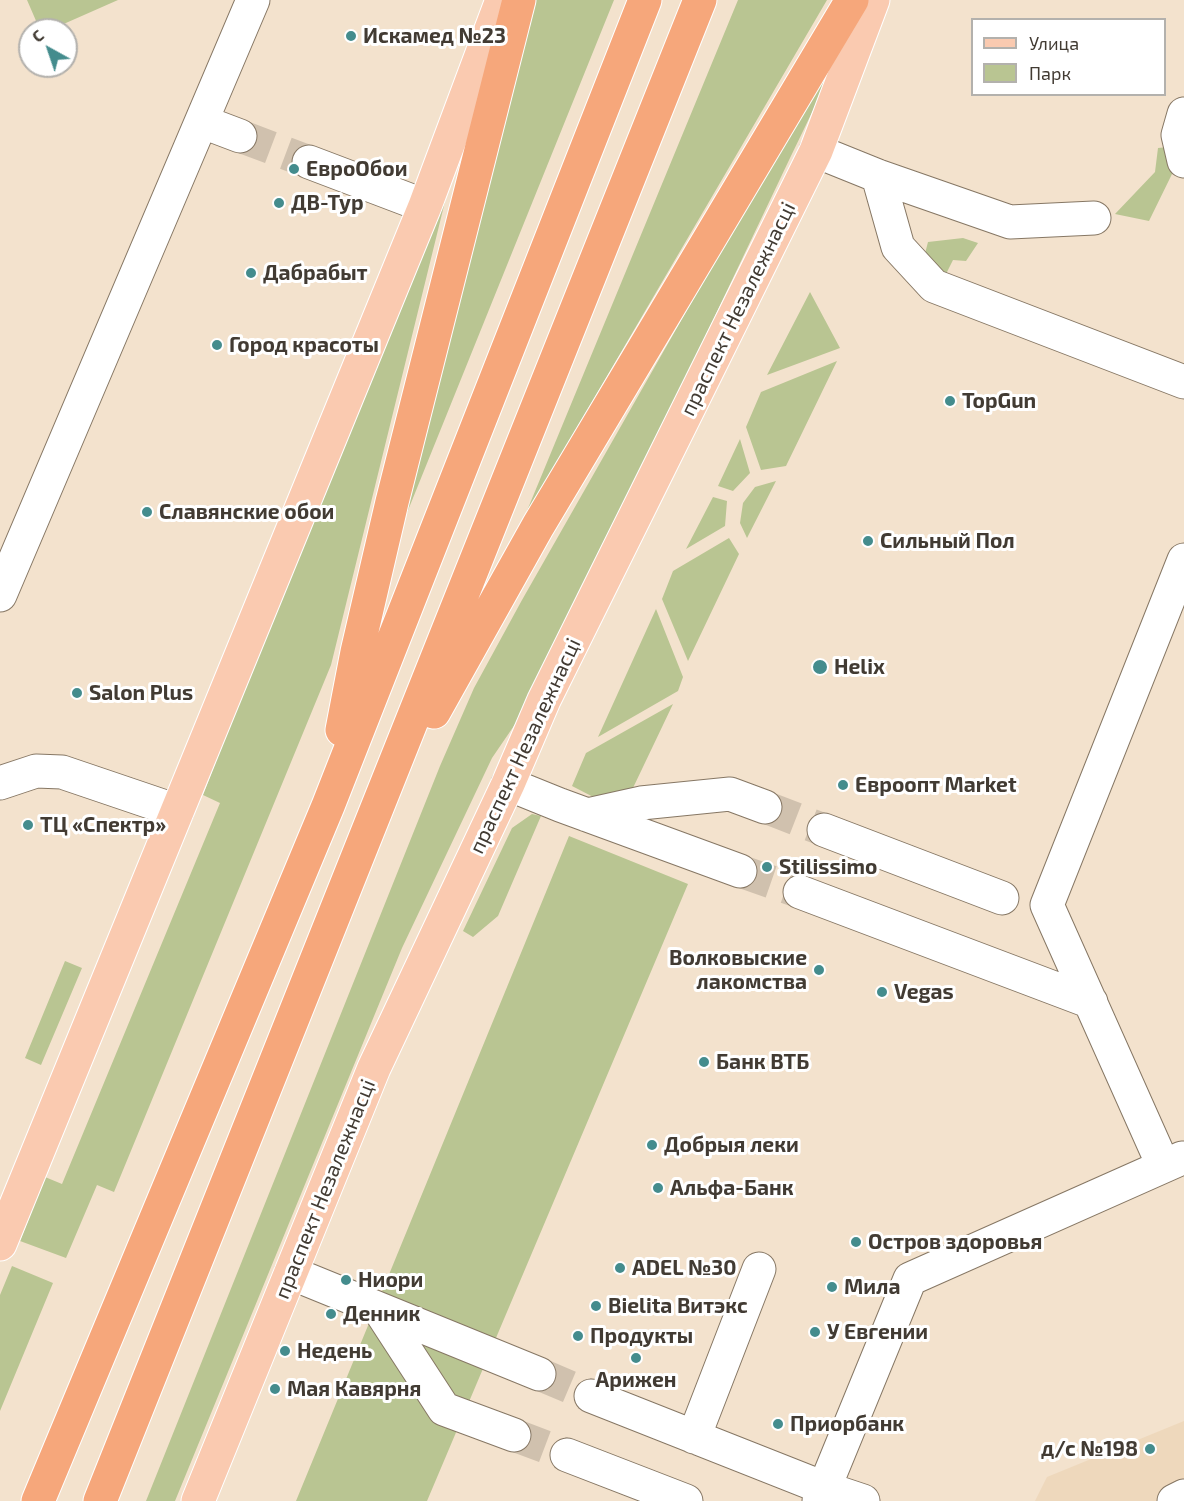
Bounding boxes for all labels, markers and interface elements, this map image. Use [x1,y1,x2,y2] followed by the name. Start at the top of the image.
[18,18,78,78] north arrow
[971,18,1166,96] legend
[363,23,506,49] place label: Искамед №23
[28,25,47,46] text: С
[344,29,358,43] marker: Искамед №23
[1029,32,1079,54] text: Улица
[1029,62,1071,84] text: Парк
[306,156,407,182] place label: ЕвроОбои
[287,162,301,176] marker: ЕвроОбои
[291,190,364,216] place label: ДВ-Тур
[272,196,286,210] marker: ДВ-Тур
[675,198,801,420] street label: праспект Незалежнасці
[263,260,367,286] place label: Дабрабыт
[244,266,258,280] marker: Дабрабыт
[229,332,379,358] place label: Город красоты
[210,338,224,352] marker: Город красоты
[962,388,1036,414] place label: TopGun
[943,394,957,408] marker: TopGun
[159,499,334,525] place label: Славянские обои
[140,505,154,519] marker: Славянские обои
[880,528,1015,554] place label: Сильный Пол
[861,534,875,548] marker: Сильный Пол
[464,634,586,858] street label: праспект Незалежнасці
[834,654,885,680] place label: Helix
[811,658,829,676] marker: Helix
[89,680,193,706] place label: Salon Plus
[70,686,84,700] marker: Salon Plus
[855,772,1017,798] place label: Евроопт Market
[836,778,850,792] marker: Евроопт Market
[40,812,166,838] place label: ТЦ «Спектр»
[21,818,35,832] marker: ТЦ «Спектр»
[779,854,877,880] place label: Stilissimo
[760,860,774,874] marker: Stilissimo
[669,945,807,995] place label: Волковыские лакомства
[812,963,826,977] marker: Волковыские лакомства
[894,979,954,1005] place label: Vegas
[875,985,889,999] marker: Vegas
[716,1049,809,1075] place label: Банк ВТБ
[697,1055,711,1069] marker: Банк ВТБ
[269,1075,381,1303] street label: праспект Незалежнасці
[664,1132,799,1158] place label: Добрыя леки
[645,1138,659,1152] marker: Добрыя леки
[670,1175,794,1201] place label: Альфа-Банк
[651,1181,665,1195] marker: Альфа-Банк
[868,1229,1042,1255] place label: Остров здоровья
[849,1235,863,1249] marker: Остров здоровья
[632,1255,736,1281] place label: ADEL №30
[613,1261,627,1275] marker: ADEL №30
[358,1267,423,1293] place label: Ниори
[339,1273,353,1287] marker: Ниори
[844,1274,901,1300] place label: Мила
[825,1280,839,1294] marker: Мила
[608,1293,748,1319] place label: Bielita Витэкс
[589,1299,603,1313] marker: Bielita Витэкс
[343,1301,420,1327] place label: Денник
[324,1307,338,1321] marker: Денник
[827,1319,928,1345] place label: У Евгении
[590,1323,693,1349] place label: Продукты
[808,1325,822,1339] marker: У Евгении
[571,1329,585,1343] marker: Продукты
[297,1338,372,1364] place label: Недень
[278,1344,292,1358] marker: Недень
[629,1351,643,1365] marker: Арижен
[596,1367,676,1393] place label: Арижен
[287,1376,421,1402] place label: Мая Кавярня
[268,1382,282,1396] marker: Мая Кавярня
[790,1411,904,1437] place label: Приорбанк
[771,1417,785,1431] marker: Приорбанк
[1041,1436,1138,1462] place label: д/с №198
[1143,1442,1157,1456] marker: д/с №198

